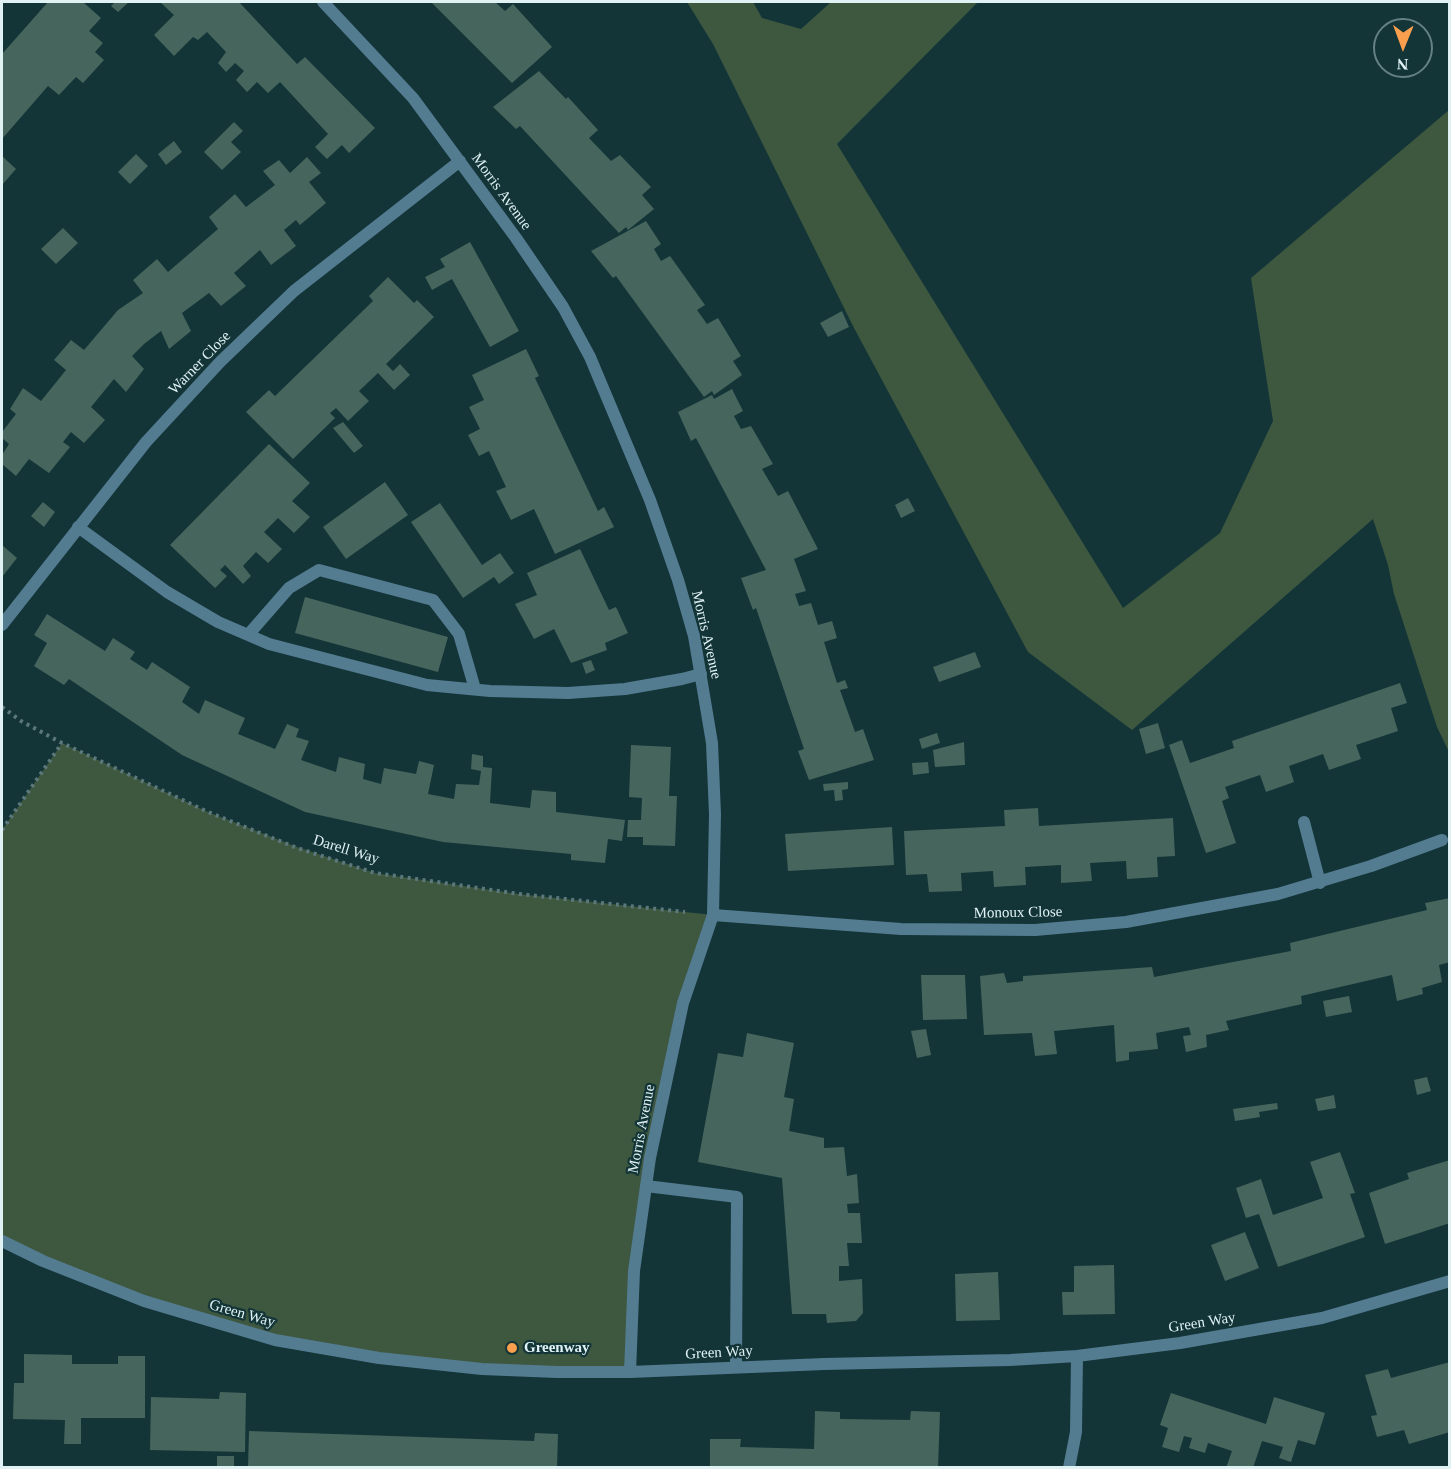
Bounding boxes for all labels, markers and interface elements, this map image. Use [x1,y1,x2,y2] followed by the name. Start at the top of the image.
[1373,18,1433,78] north arrow
[1397,56,1409,73] text: N
[467,150,535,234] street label: Morris Avenue
[165,327,235,399] street label: Warner Close
[687,589,725,681] street label: Morris Avenue
[311,831,381,869] street label: Darell Way
[973,903,1063,923] street label: Monoux Close
[625,1083,659,1175] street label: Morris Avenue
[207,1296,277,1332] street label: Green Way
[1167,1309,1237,1337] street label: Green Way
[524,1339,590,1357] place label: Greenway
[505,1341,519,1355] marker: Greenway
[685,1342,753,1364] street label: Green Way

